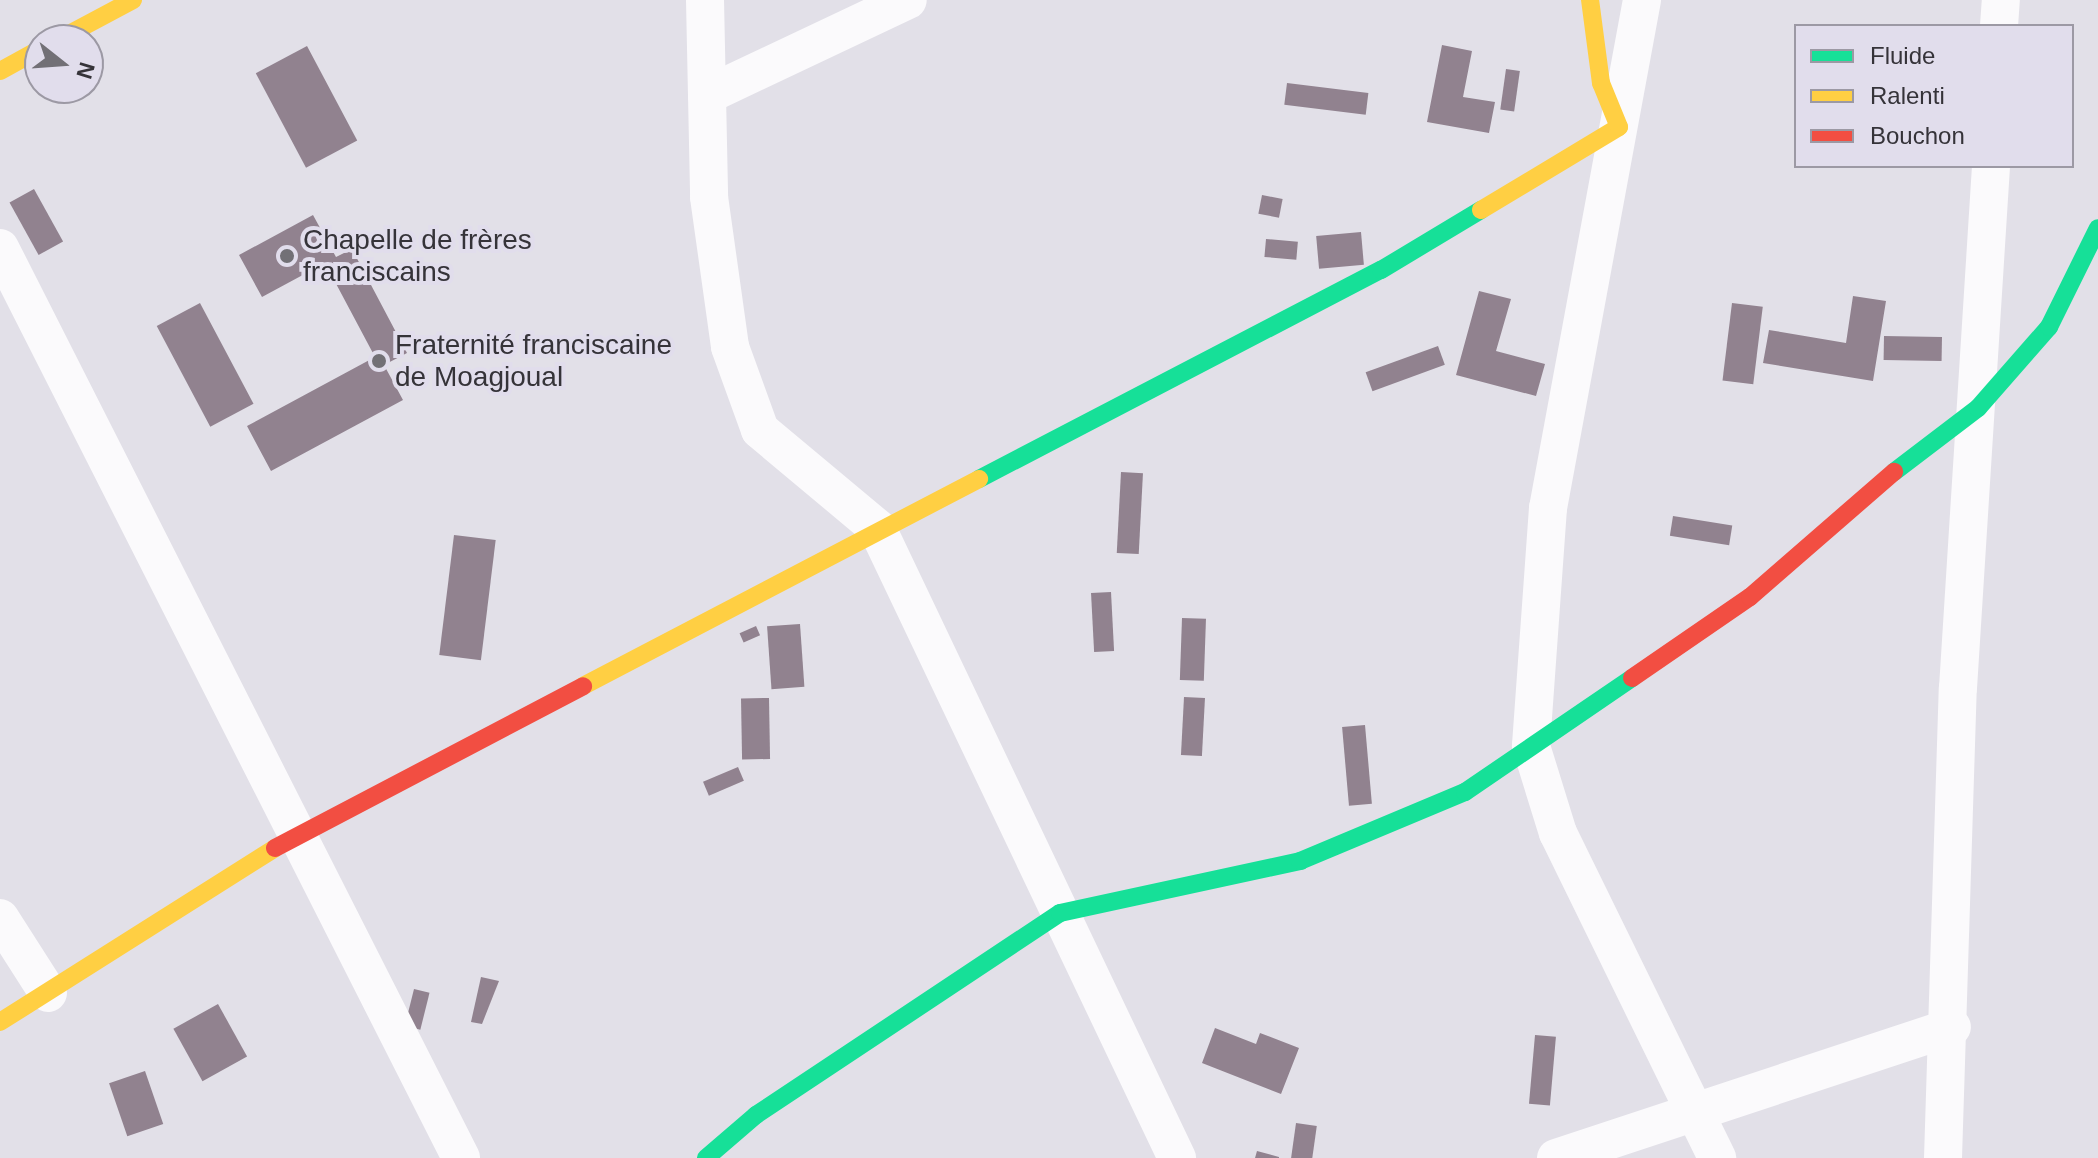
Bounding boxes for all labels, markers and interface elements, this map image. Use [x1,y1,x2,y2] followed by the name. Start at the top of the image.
[24,24,104,104] north arrow
[1794,24,2074,168] legend
[1870,42,1935,69] text: Fluide
[71,59,100,82] text: N
[1870,82,1945,109] text: Ralenti
[1870,122,1965,149] text: Bouchon
[303,223,532,289] place label: Chapelle de frères franciscains
[278,247,296,265] marker: Chapelle de frères franciscains
[395,328,672,394] place label: Fraternité franciscaine de Moagjoual
[370,352,388,370] marker: Fraternité franciscaine de Moagjoual

